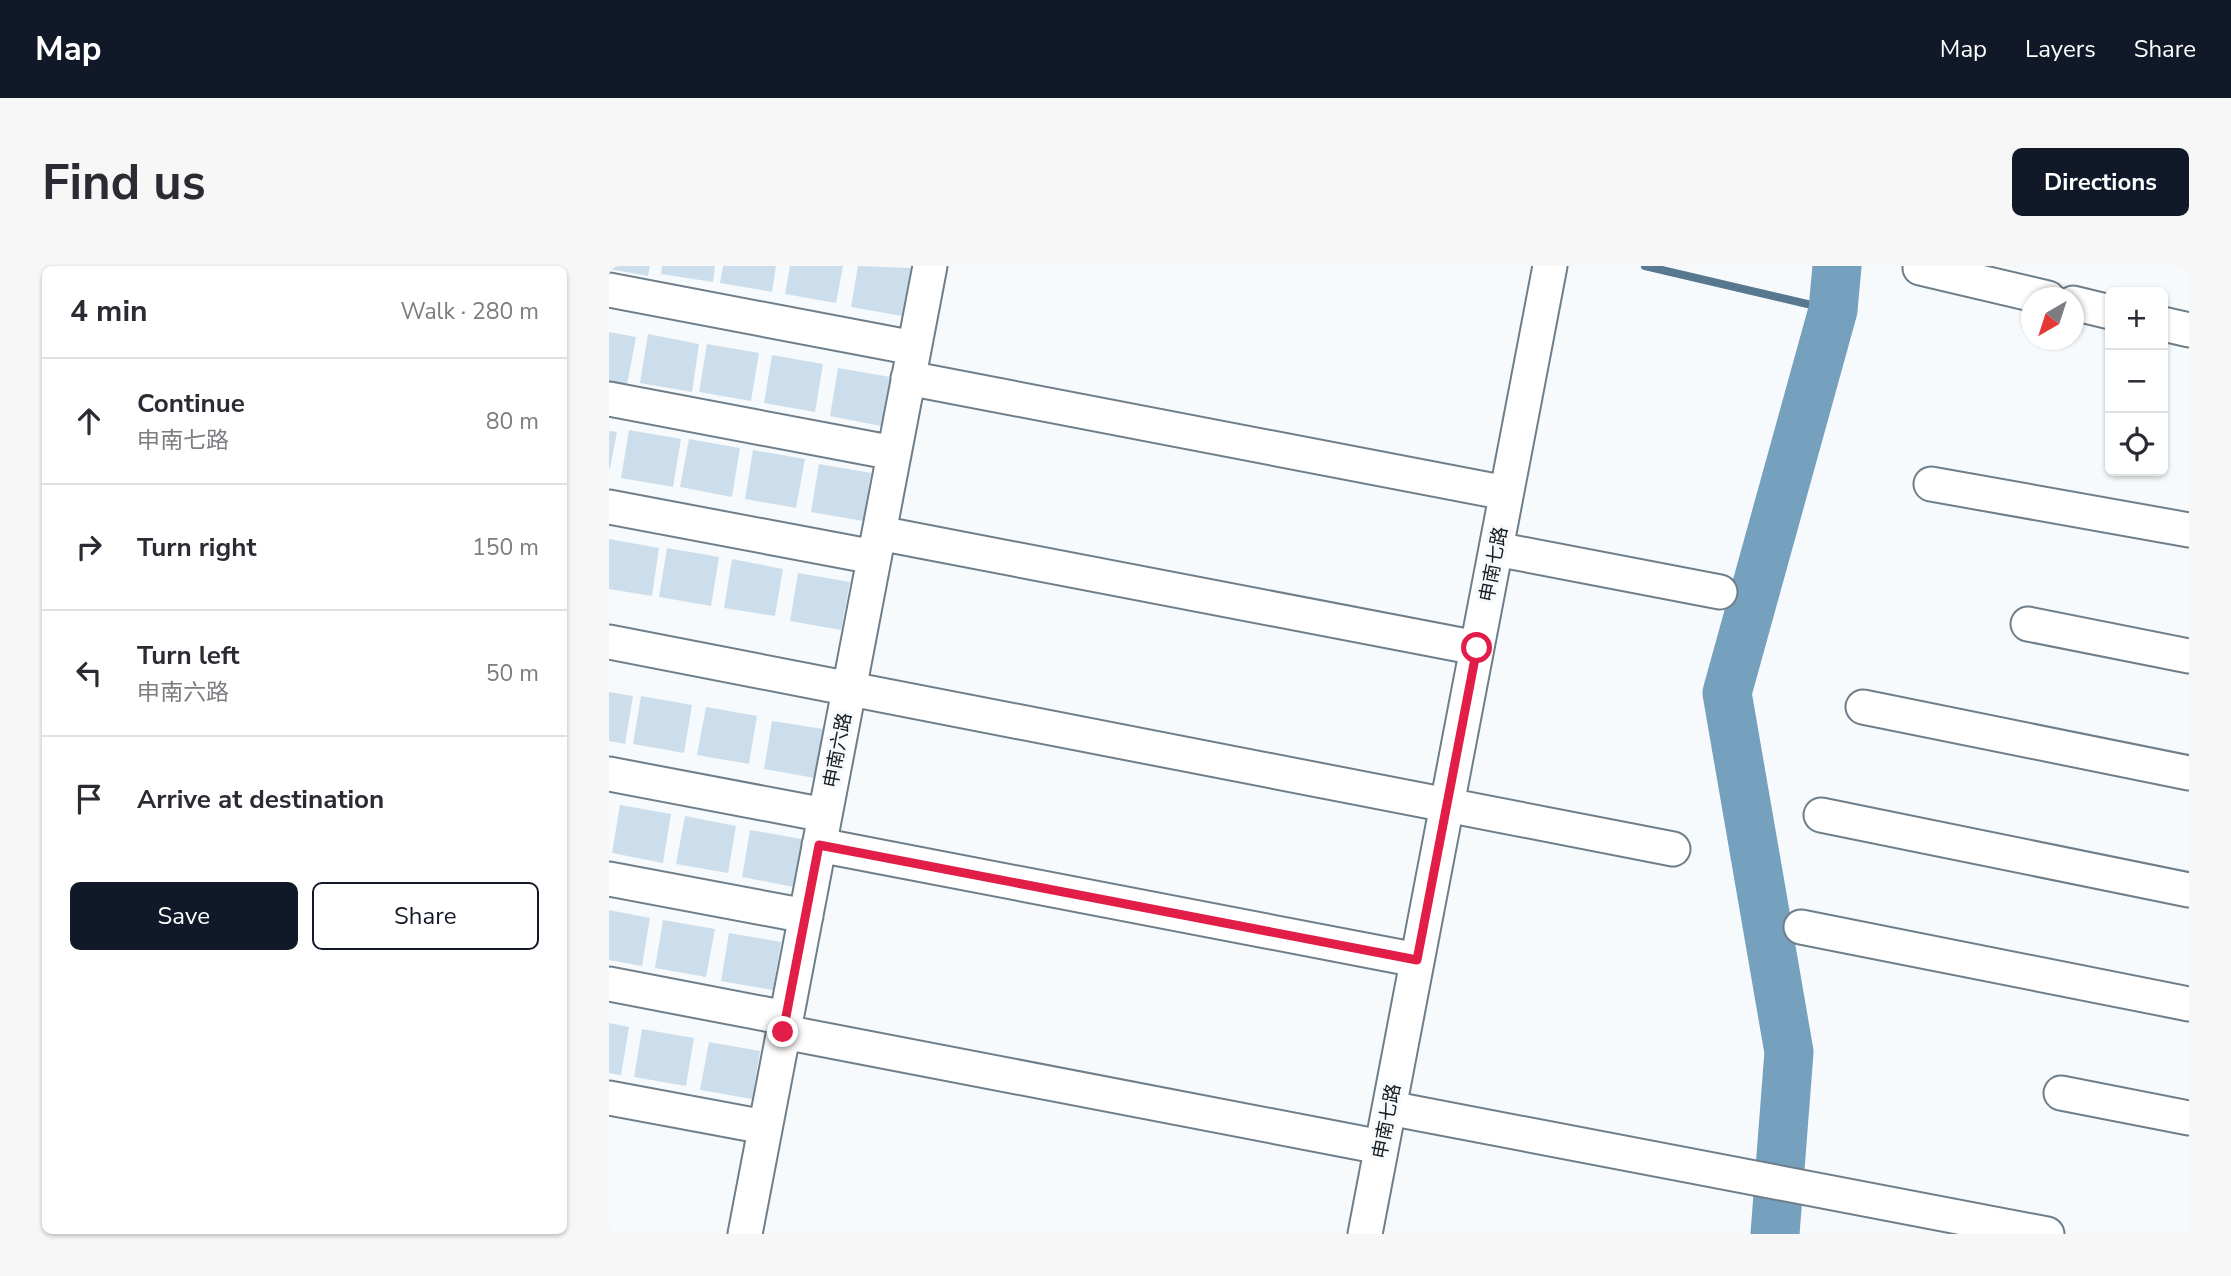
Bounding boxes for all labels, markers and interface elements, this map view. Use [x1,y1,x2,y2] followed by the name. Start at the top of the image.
[35,27,102,72] text: Map
[1940,33,1987,65] text: Map
[2025,33,2096,65] text: Layers
[2134,33,2196,65] text: Share
[2012,148,2189,216] button: Directions
[42,149,206,216] text: Find us
[2021,287,2084,350] north arrow
[2105,287,2168,476] map controls
[2105,287,2168,350] button: +
[70,291,148,332] text: 4 min
[400,296,539,327] text: Walk · 280 m
[2105,350,2168,413] button: −
[137,386,245,421] text: Continue
[70,402,108,440] icon: ahead
[486,406,539,437] text: 80 m
[2105,413,2168,476] button: locate
[137,425,229,456] text: 申南七路
[1474,524,1514,604] street label: 申南七路
[70,528,108,566] icon: right
[137,530,256,565] text: Turn right
[472,532,539,563] text: 150 m
[1461,632,1492,663] route start
[137,638,240,673] text: Turn left
[70,654,108,692] icon: left
[486,658,539,689] text: 50 m
[137,677,229,708] text: 申南六路
[818,710,858,790] street label: 申南六路
[70,780,108,818] icon: arrive
[137,782,384,817] text: Arrive at destination
[70,882,298,950] button: Save
[312,882,539,950] button: Share
[767,1016,798,1047] route end
[1367,1081,1407,1161] street label: 申南七路

